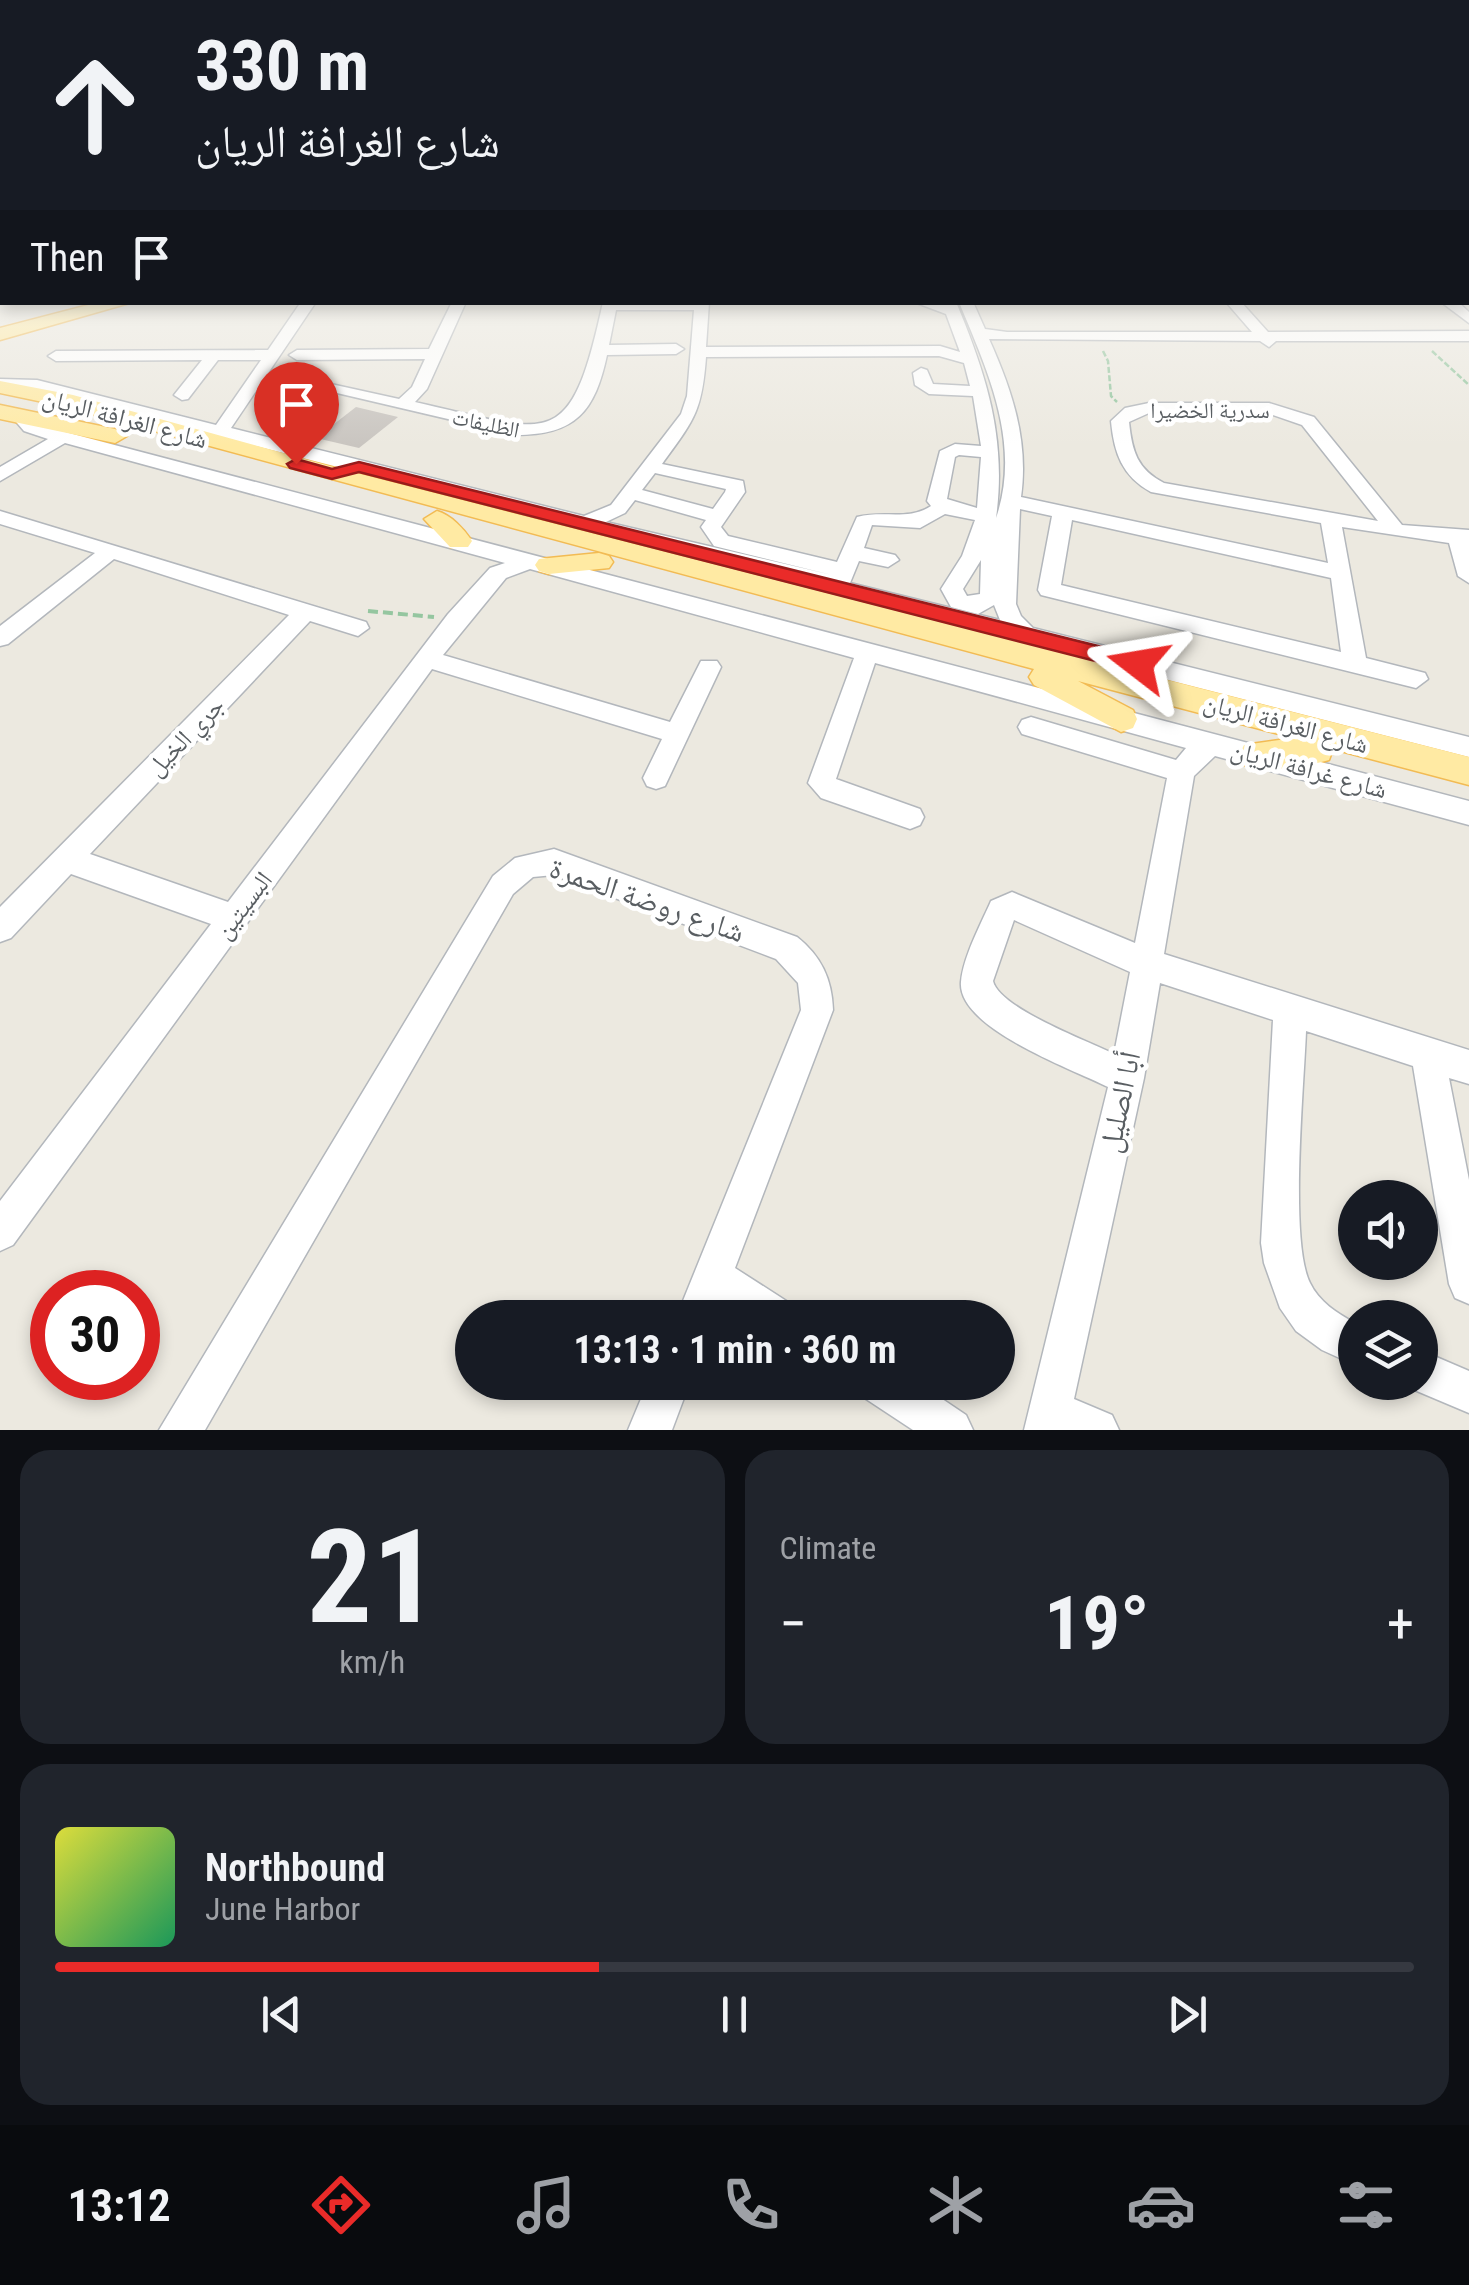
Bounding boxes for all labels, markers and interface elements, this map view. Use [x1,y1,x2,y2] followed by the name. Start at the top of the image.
[195,25,369,107] text: 330 m
[30,40,160,170] icon: ahead
[195,115,500,168] text: شارع الغرافة الريان
[124,230,179,285] icon: arrive
[30,236,104,280] text: Then
[254,362,339,465] pin
[269,377,324,432] icon: arrive
[39,383,210,455] street label: شارع الغرافة الريان
[1150,398,1270,423] street label: سدرية الخضيرا
[450,404,522,443] street label: الظليفات
[1086,612,1190,716] position arrow
[1200,688,1371,760] street label: شارع الغرافة الريان
[141,691,234,786] street label: جري الخيل
[1227,735,1390,805] street label: شارع غرافة الريان
[544,850,749,951] street label: شارع روضة الحمرة
[209,866,279,945] street label: البسيتين
[1091,1048,1148,1156] street label: أبا الصليل
[1338,1180,1438,1400] map controls
[1338,1180,1438,1280] button: sound
[30,1270,160,1400] speed limit sign: 30
[1338,1300,1438,1400] button: layers
[574,1328,896,1372] text: 13:13 · 1 min · 360 m
[307,1501,438,1654] text: 21
[780,1529,876,1567] text: Climate
[1044,1579,1149,1667] text: 19°
[780,1592,807,1656] text: −
[1387,1592,1414,1656] text: +
[339,1643,405,1681] text: km/h
[205,1846,385,1890] text: Northbound
[205,1890,360,1928] text: June Harbor
[254,1987,309,2042] icon: previous
[707,1987,762,2042] icon: pause
[1160,1987,1215,2042] icon: next
[306,2170,376,2240] icon: directions
[511,2170,581,2240] icon: music
[716,2170,786,2240] icon: phone
[921,2170,991,2240] icon: climate
[1126,2170,1196,2240] icon: car
[1331,2170,1401,2240] icon: filters
[68,2179,171,2232] text: 13:12

